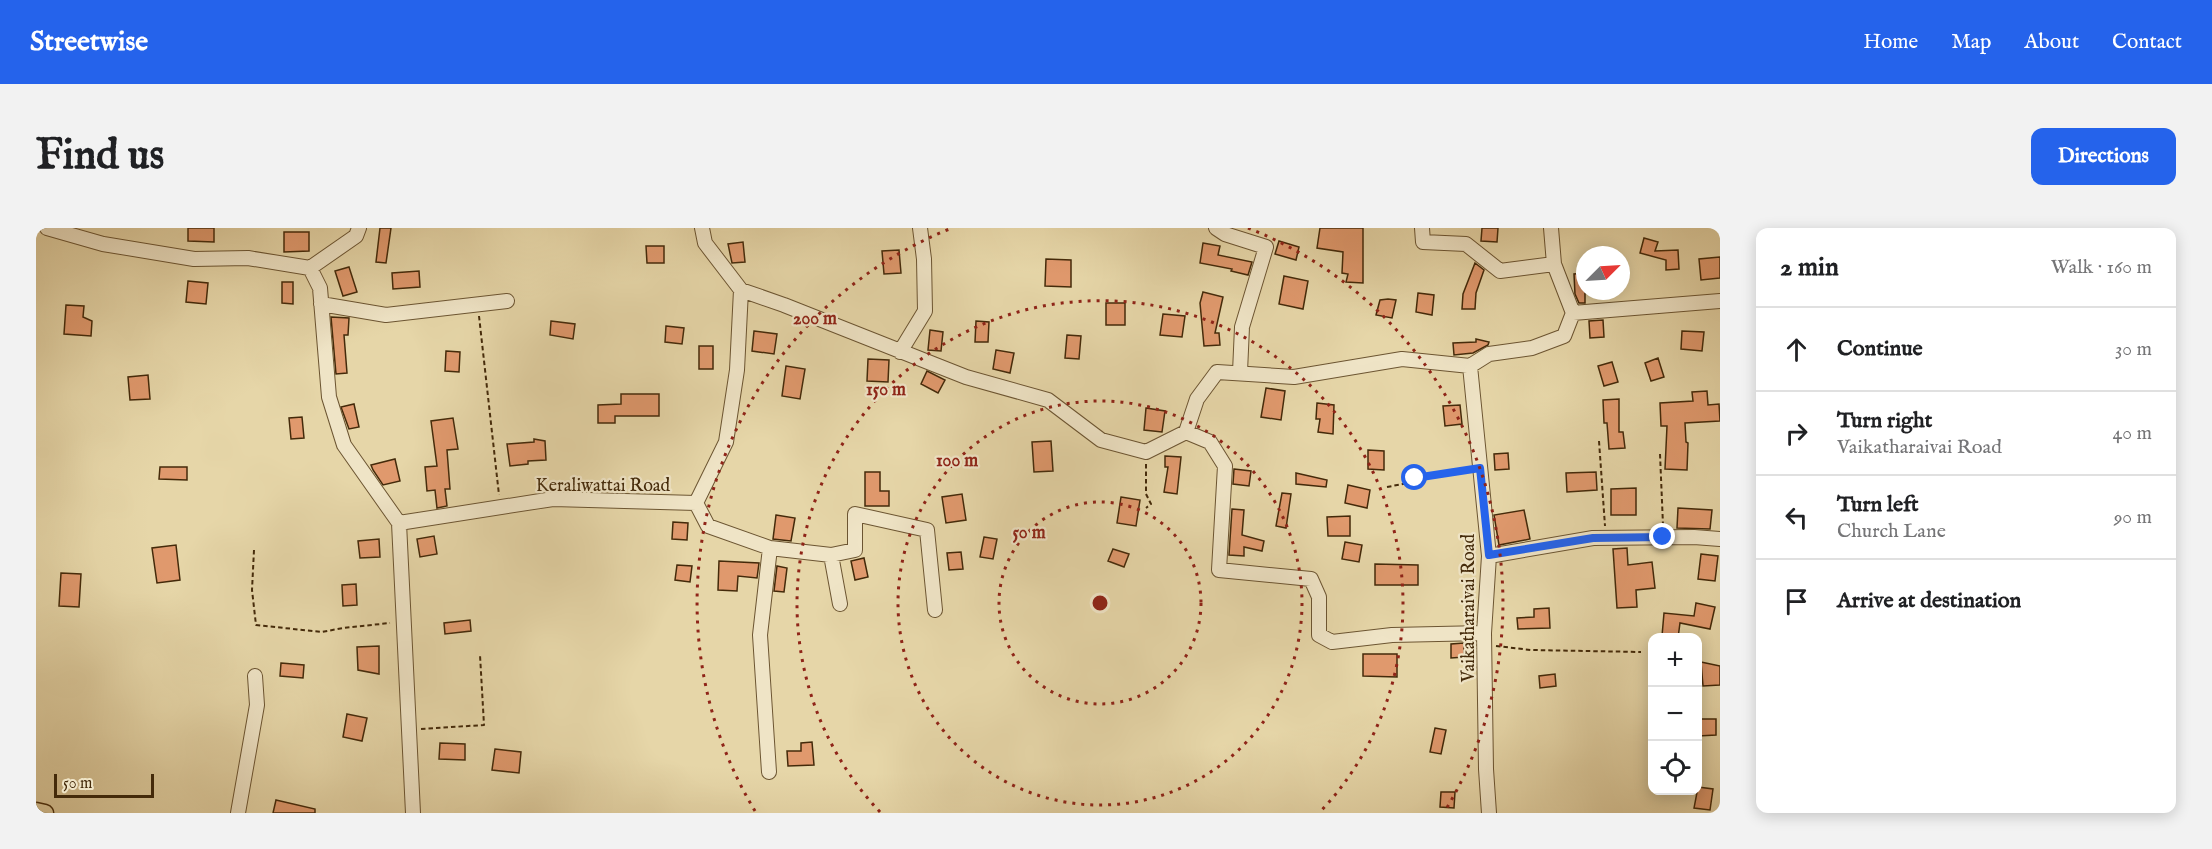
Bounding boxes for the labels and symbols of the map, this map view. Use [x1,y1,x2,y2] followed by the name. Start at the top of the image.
[1576,246,1630,300] north arrow
[793,308,837,331] text: 200 m
[866,379,906,402] text: 150 m
[936,450,978,473] text: 100 m
[1401,464,1427,490] route start
[536,475,671,498] street label: Keraliwattai Road
[1012,522,1046,545] text: 50 m
[1649,523,1675,549] route end
[1458,533,1481,683] street label: Vaikatharaivai Road
[1090,593,1110,613] centre of rings
[54,771,154,798] scale bar

